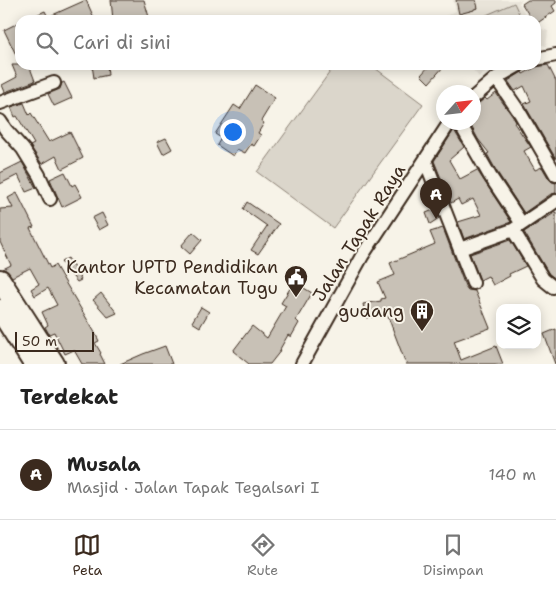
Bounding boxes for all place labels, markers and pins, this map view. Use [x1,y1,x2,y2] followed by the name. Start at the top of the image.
[420,178,452,219] pin: A
[66,255,278,300] place label: Kantor UPTD Pendidikan Kecamatan Tugu
[283,264,309,298] public building icon: Kantor UPTD Pendidikan Kecamatan Tugu
[409,298,435,332] building icon: gudang
[338,299,404,323] place label: gudang

